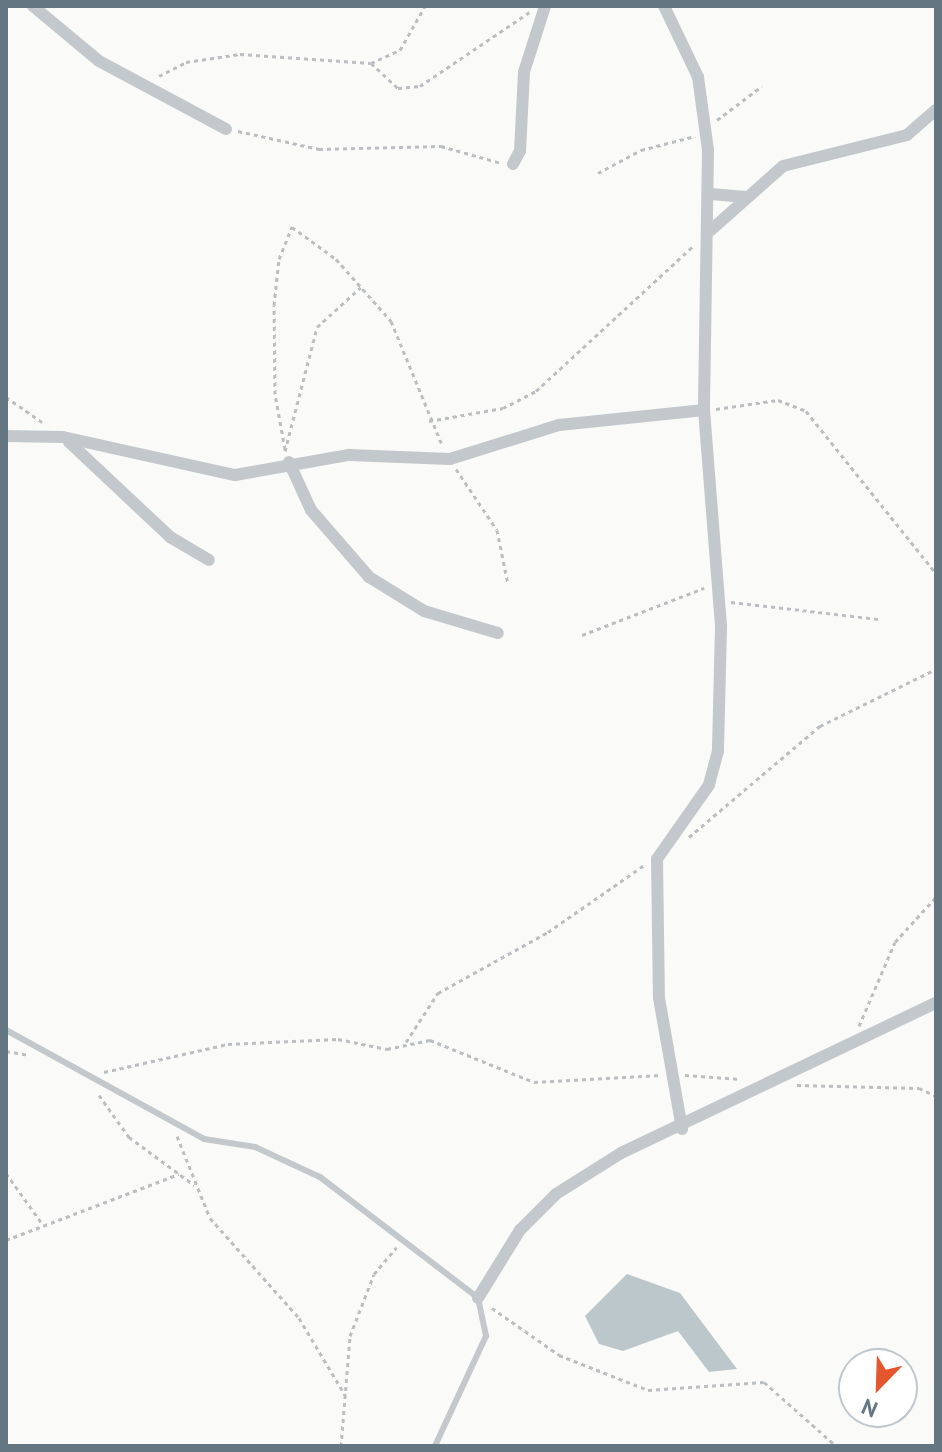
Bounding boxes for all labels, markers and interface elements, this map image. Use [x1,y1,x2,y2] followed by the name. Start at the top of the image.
[838,1348,918,1428] north arrow
[857,1393,882,1424] text: N

